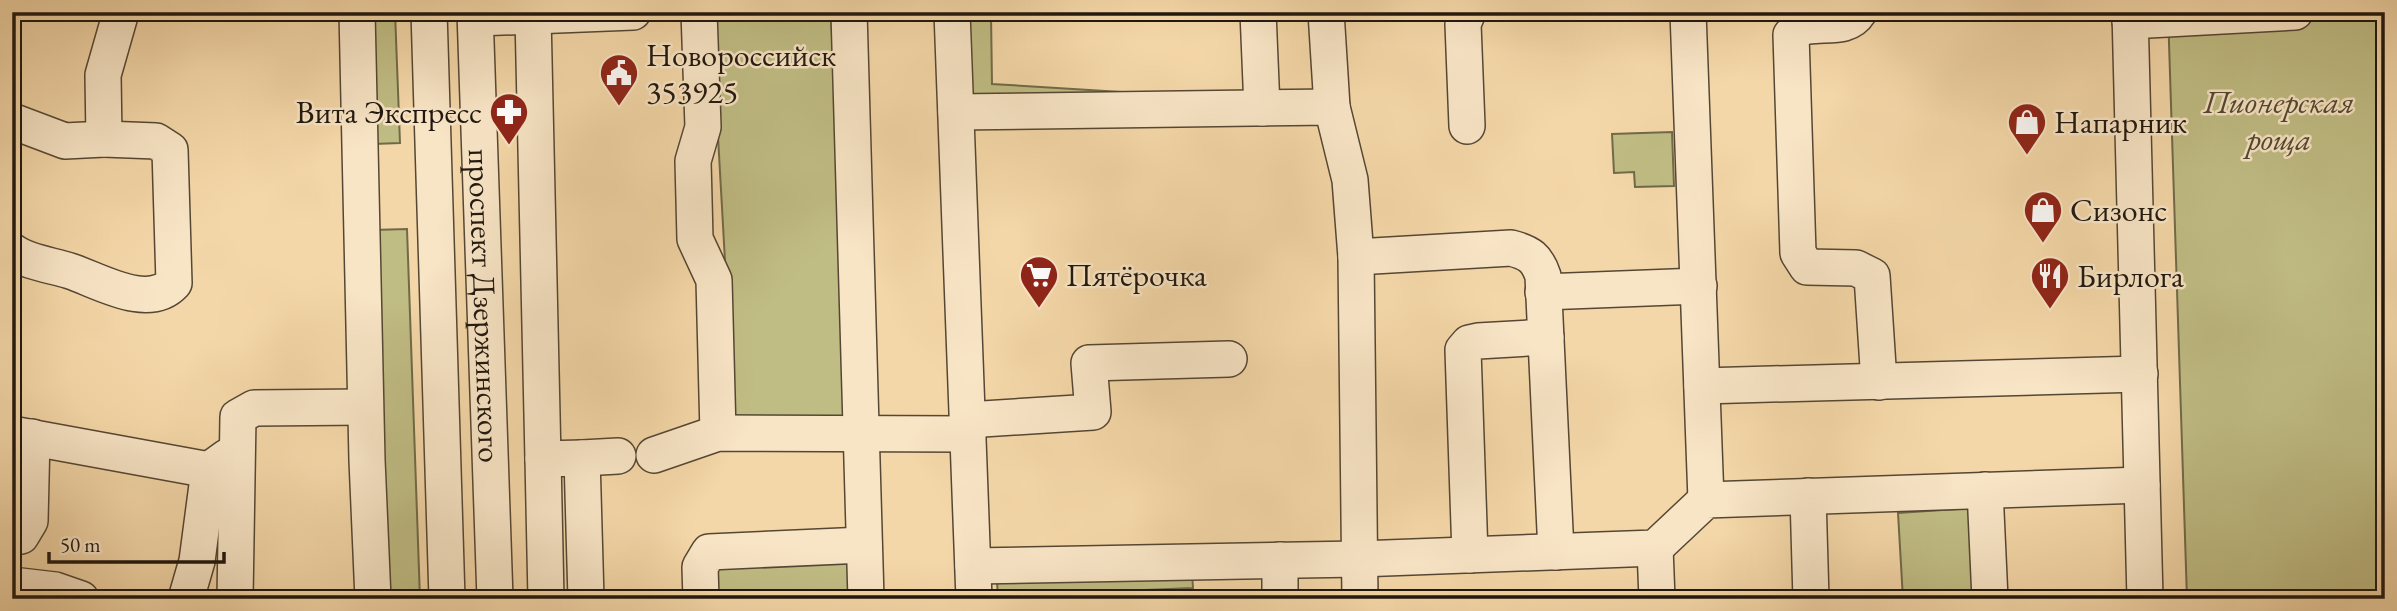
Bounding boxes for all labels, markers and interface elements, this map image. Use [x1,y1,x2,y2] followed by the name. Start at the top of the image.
[646,34,836,113] place label: Новороссийск 353925
[598,52,640,107] public building icon: Новороссийск 353925
[2202,81,2355,160] park label: Пионерская роща
[296,91,482,133] place label: Вита Экспресс
[488,91,530,146] pharmacy icon: Вита Экспресс
[2006,101,2048,156] shop icon: Напарник
[2054,101,2187,143] place label: Напарник
[459,148,511,463] street label: проспект Дзержинского
[2022,189,2064,244] shop icon: Сизонс
[2070,189,2167,231] place label: Сизонс
[1018,254,1060,309] supermarket icon: Пятёрочка
[1066,254,1207,296] place label: Пятёрочка
[2029,255,2071,310] restaurant icon: Бирлога
[2077,255,2184,297] place label: Бирлога
[49,520,224,564] scale bar
[60,531,101,558] text: 50 m

